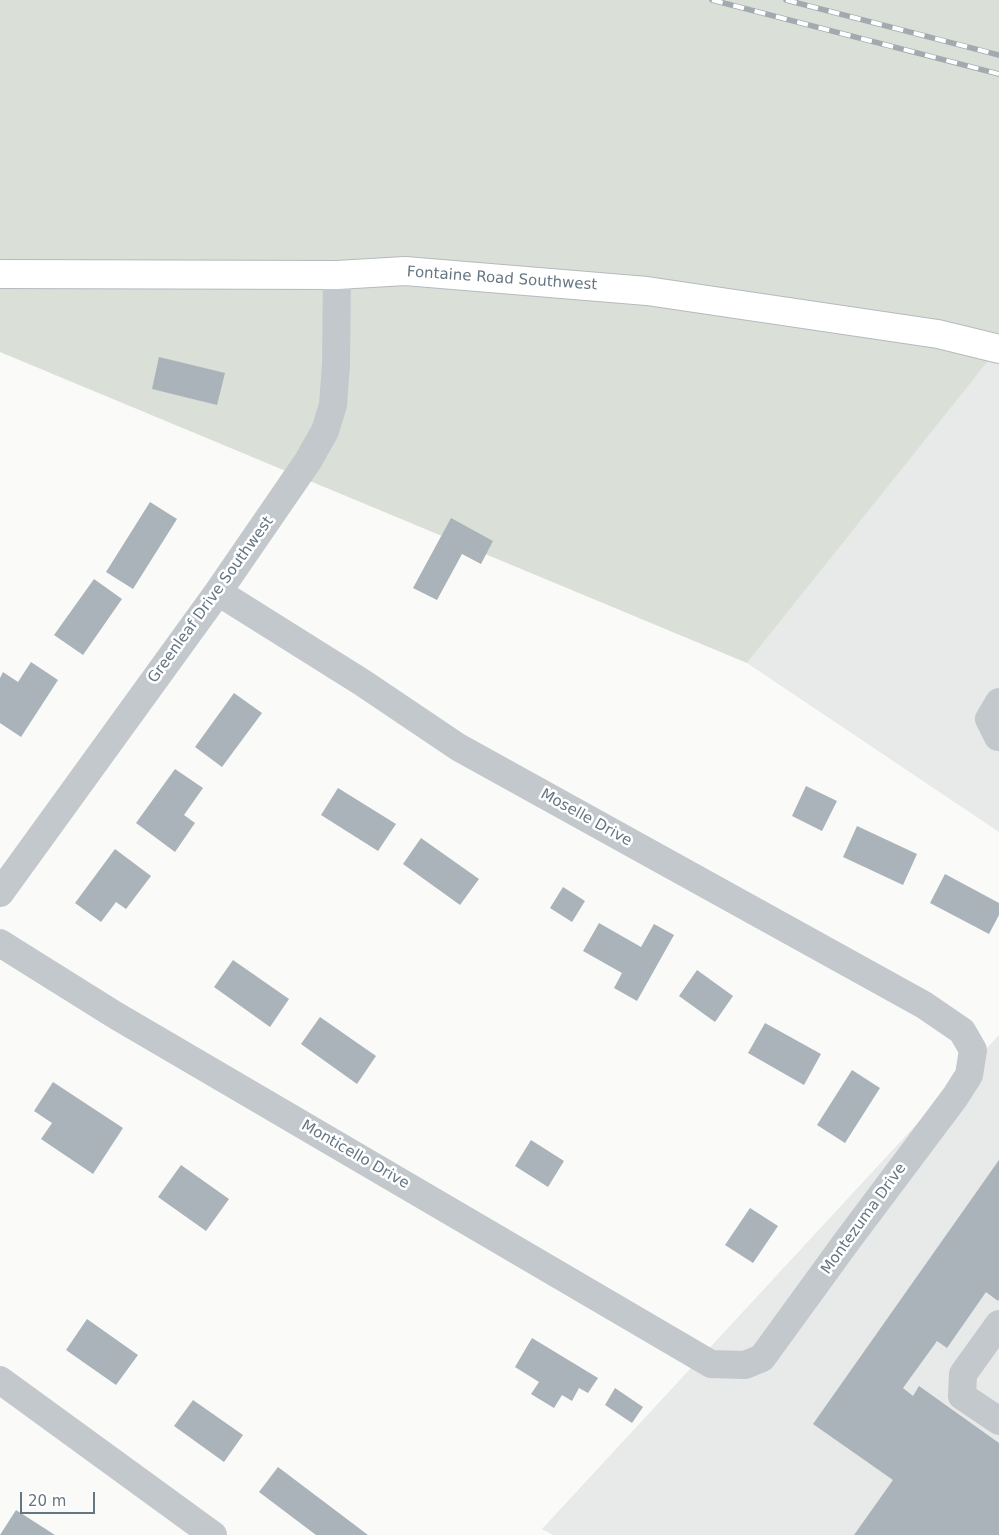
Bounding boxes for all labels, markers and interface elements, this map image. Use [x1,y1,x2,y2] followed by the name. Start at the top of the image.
[406,263,598,295] street label: Fontaine Road Southwest
[144,513,278,687] street label: Greenleaf Drive Southwest
[537,786,635,850] street label: Moselle Drive
[298,1117,412,1193] street label: Monticello Drive
[818,1160,910,1278] street label: Montezuma Drive
[22,1482,98,1514] scale bar
[28,1492,66,1510] text: 20 m

